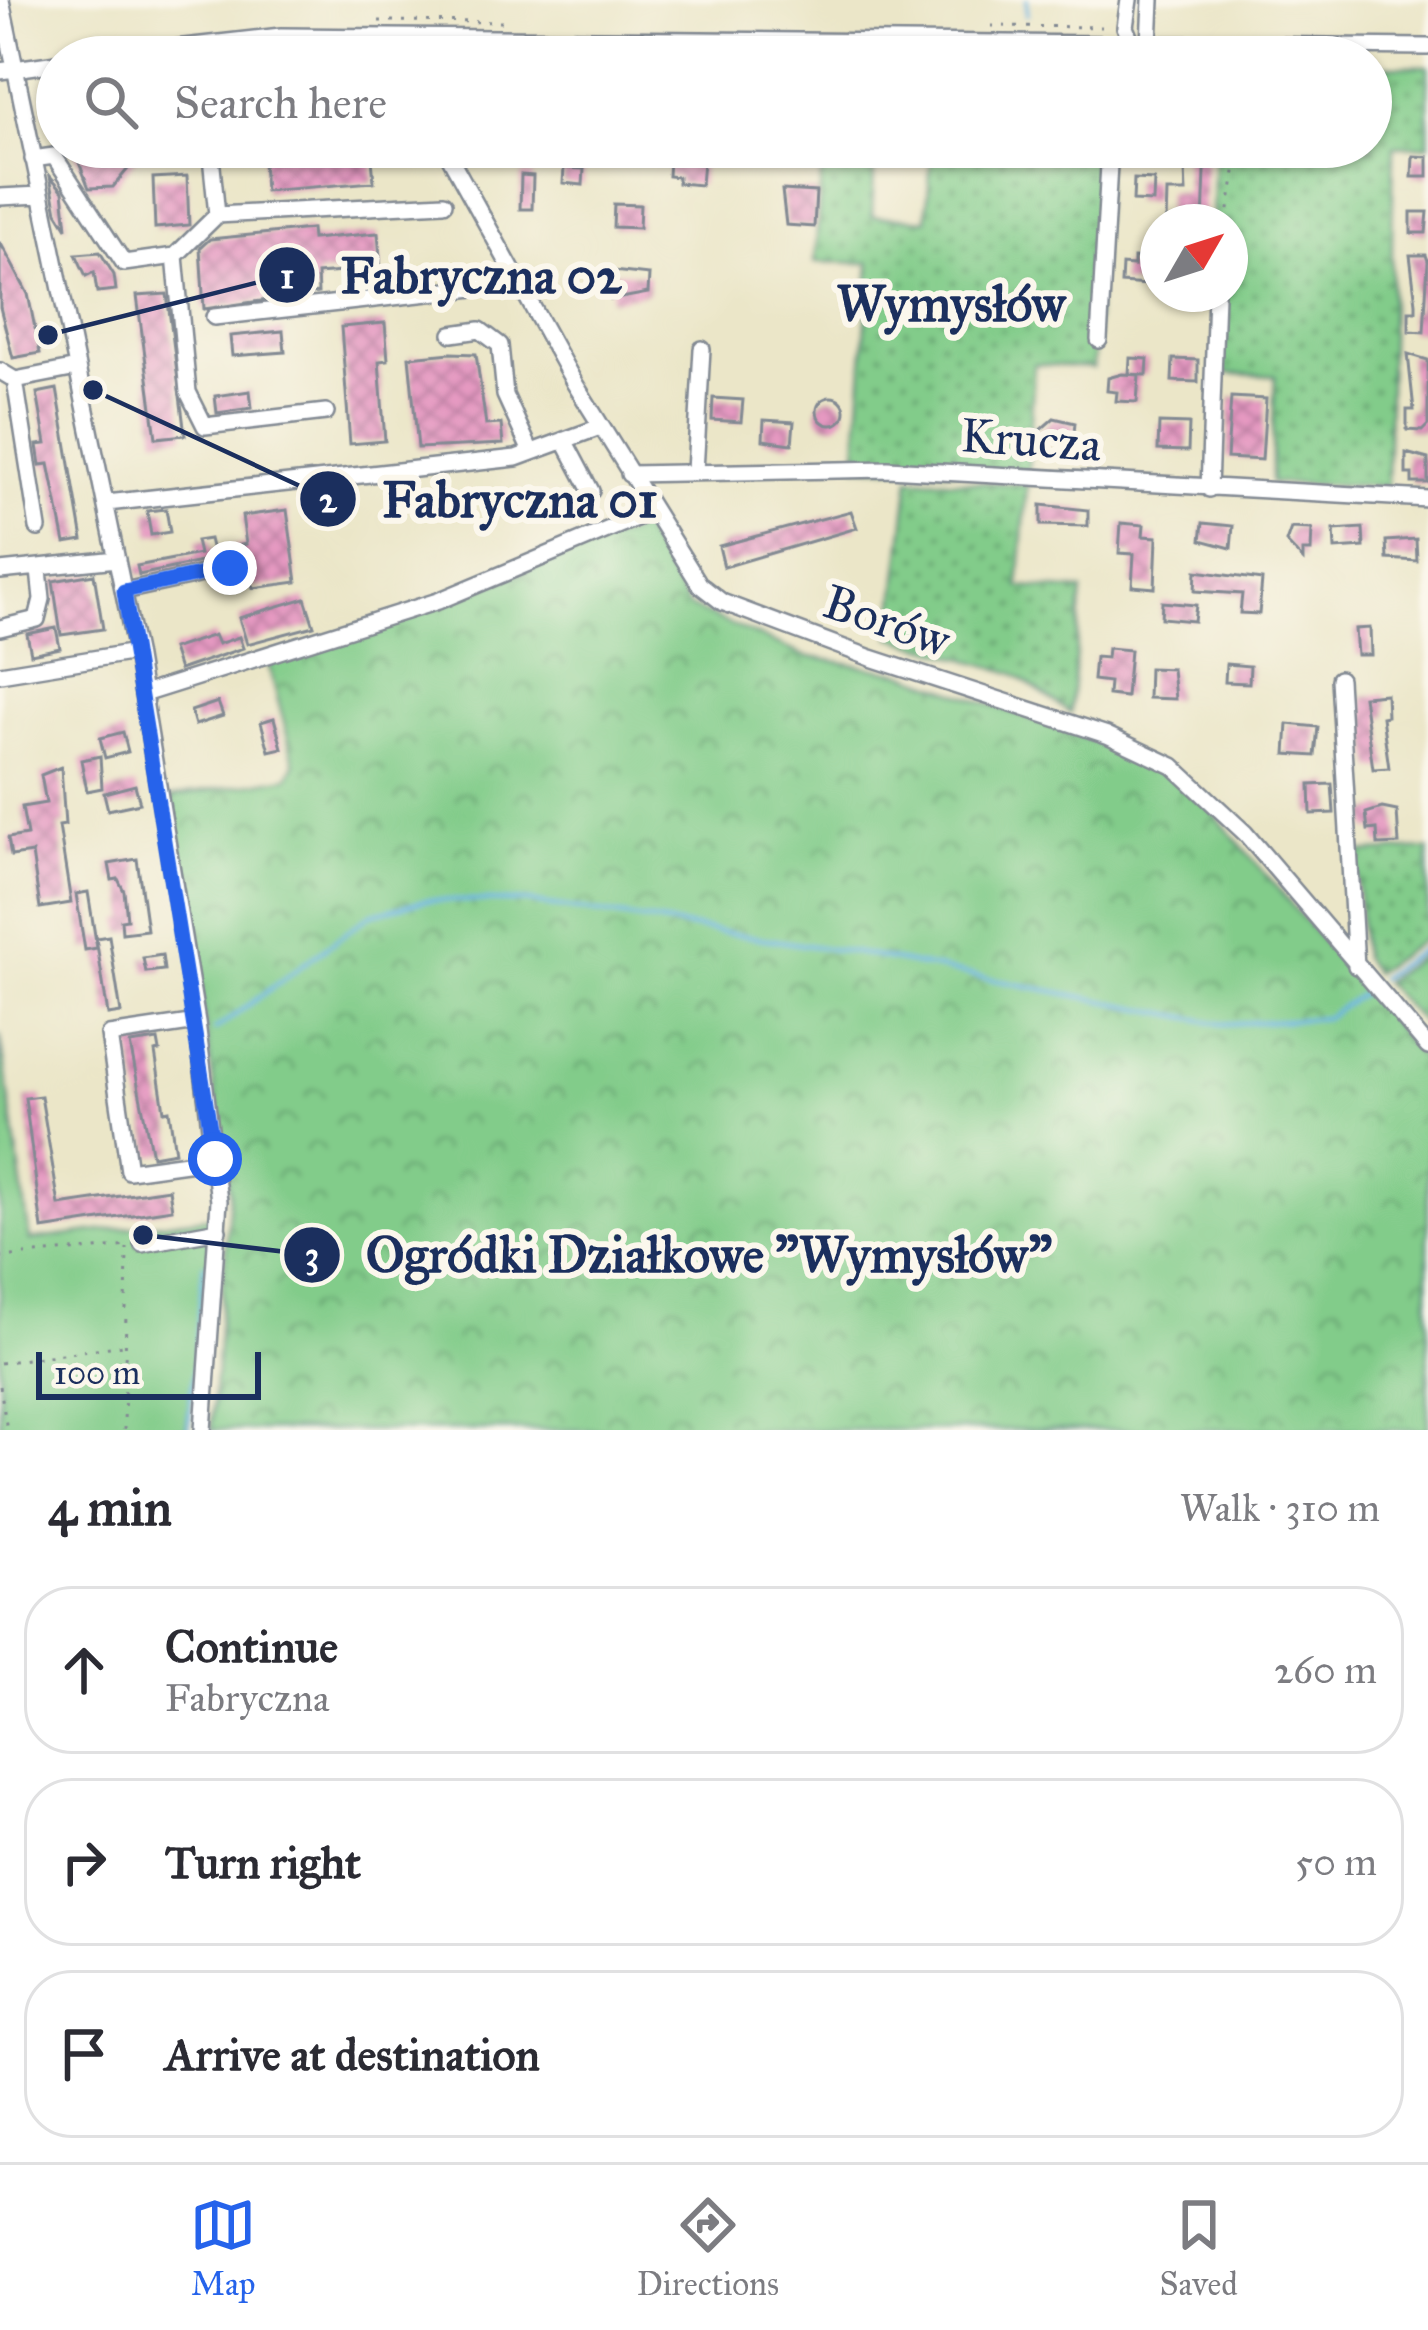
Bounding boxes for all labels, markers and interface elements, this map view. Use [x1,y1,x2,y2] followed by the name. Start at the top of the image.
[36,36,1392,168] search box
[78,69,144,135] icon: search
[174,75,387,130] text: Search here
[1140,204,1248,312] north arrow
[257,232,646,319] callout: Fabryczna 02
[341,245,622,307] text: Fabryczna 02
[280,254,294,298] text: 1
[837,273,1067,335] district label: Wymysłów
[959,405,1104,474] street label: Krucza
[298,456,681,543] callout: Fabryczna 01
[382,469,658,531] text: Fabryczna 01
[319,478,338,522] text: 2
[203,541,257,595] route end
[816,571,959,670] street label: Borów
[188,1132,242,1186] route start
[282,1211,1076,1298] callout: Ogródki Działkowe "Wymysłów"
[366,1224,1053,1286] text: Ogródki Działkowe "Wymysłów"
[305,1233,319,1277] text: 3
[36,1346,261,1399] scale bar
[54,1353,140,1393] text: 100 m
[48,1477,172,1539] text: 4 min
[1180,1484,1380,1532] text: Walk · 310 m
[165,1619,338,1674] text: Continue
[51,1637,117,1703] icon: ahead
[1274,1646,1377,1694] text: 260 m
[165,1674,330,1722] text: Fabryczna
[51,1829,117,1895] icon: right
[165,1835,361,1890] text: Turn right
[1295,1838,1377,1886] text: 50 m
[51,2021,117,2087] icon: arrive
[165,2027,540,2082] text: Arrive at destination
[190,2192,256,2304] tab: Map
[637,2192,779,2304] tab: Directions
[1159,2192,1238,2304] tab: Saved

